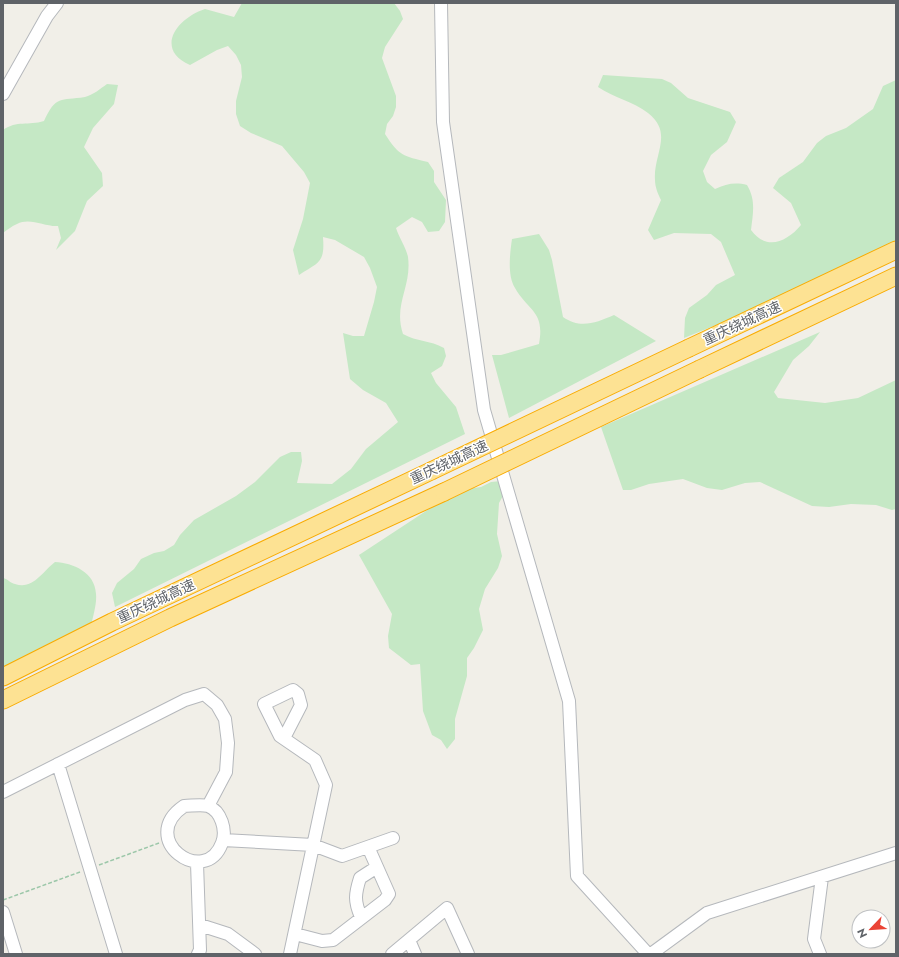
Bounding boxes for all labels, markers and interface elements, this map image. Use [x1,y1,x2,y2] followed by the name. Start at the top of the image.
[700,296,784,350] street label: 重庆绕城高速
[407,435,491,489] street label: 重庆绕城高速
[114,574,198,628] street label: 重庆绕城高速
[851,909,891,949] north arrow
[853,926,871,941] text: N

